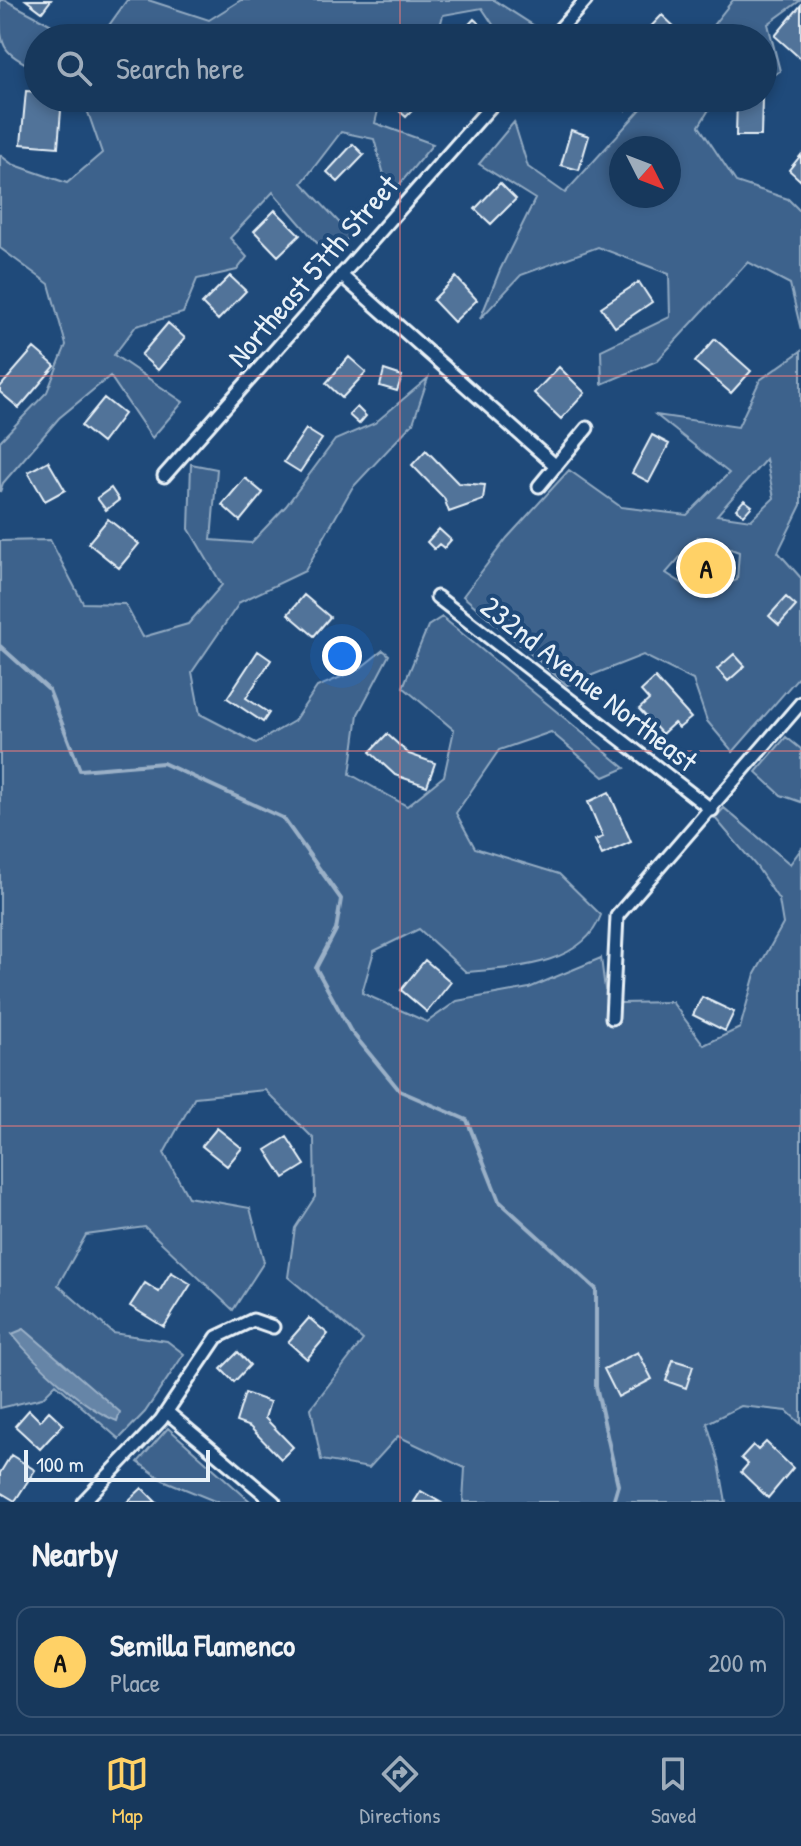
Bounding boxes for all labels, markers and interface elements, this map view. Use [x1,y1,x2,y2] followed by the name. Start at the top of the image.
[24,24,777,112] search box
[52,46,96,90] icon: search
[116,48,244,88] text: Search here
[609,136,681,208] north arrow
[218,165,407,375] street label: Northeast 57th Street
[680,538,732,598] pin: A
[473,586,707,781] street label: 232nd Avenue Northeast
[322,636,362,676] your location
[24,1446,210,1482] scale bar
[36,1449,84,1479] text: 100 m
[32,1531,118,1577] text: Nearby
[110,1625,295,1665] text: Semilla Flamenco
[54,1645,66,1680] text: A
[708,1645,767,1680] text: 200 m
[110,1665,160,1700] text: Place
[105,1752,149,1830] tab: Map
[360,1752,441,1830] tab: Directions
[651,1752,696,1830] tab: Saved

